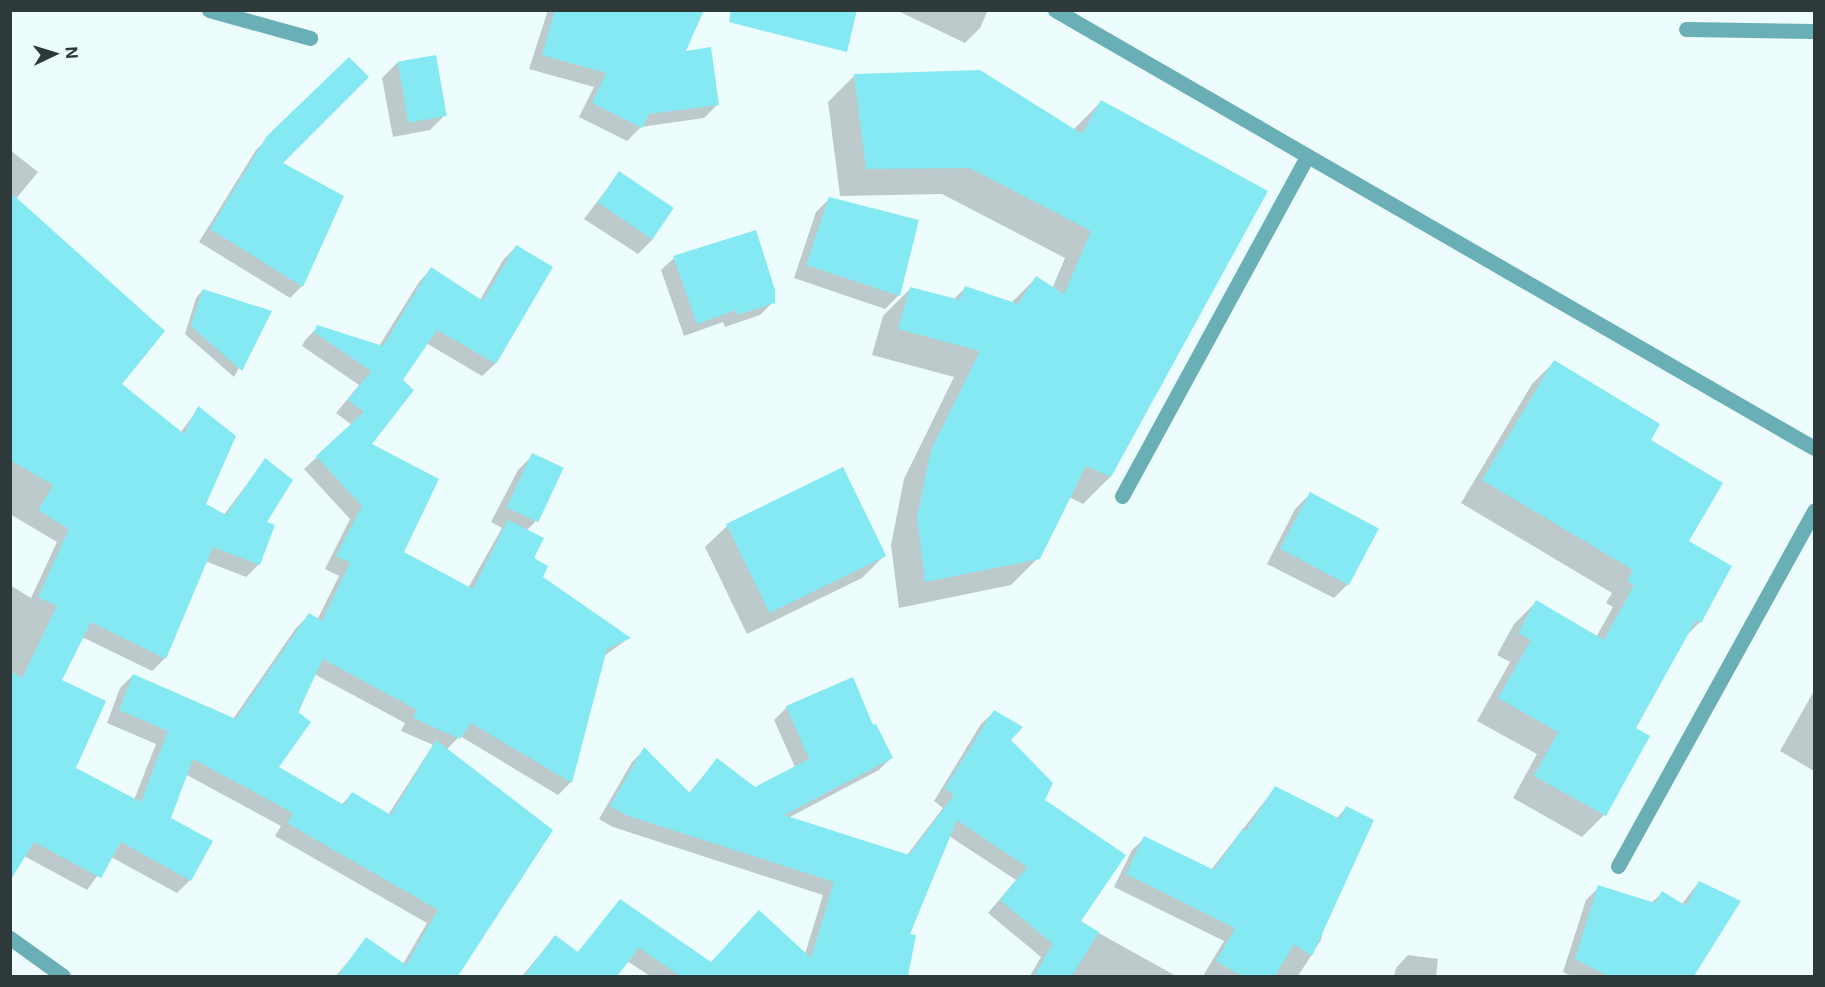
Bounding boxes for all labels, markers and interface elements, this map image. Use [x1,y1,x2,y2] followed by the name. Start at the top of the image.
[24,24,84,84] north arrow
[62,46,82,60] text: N

